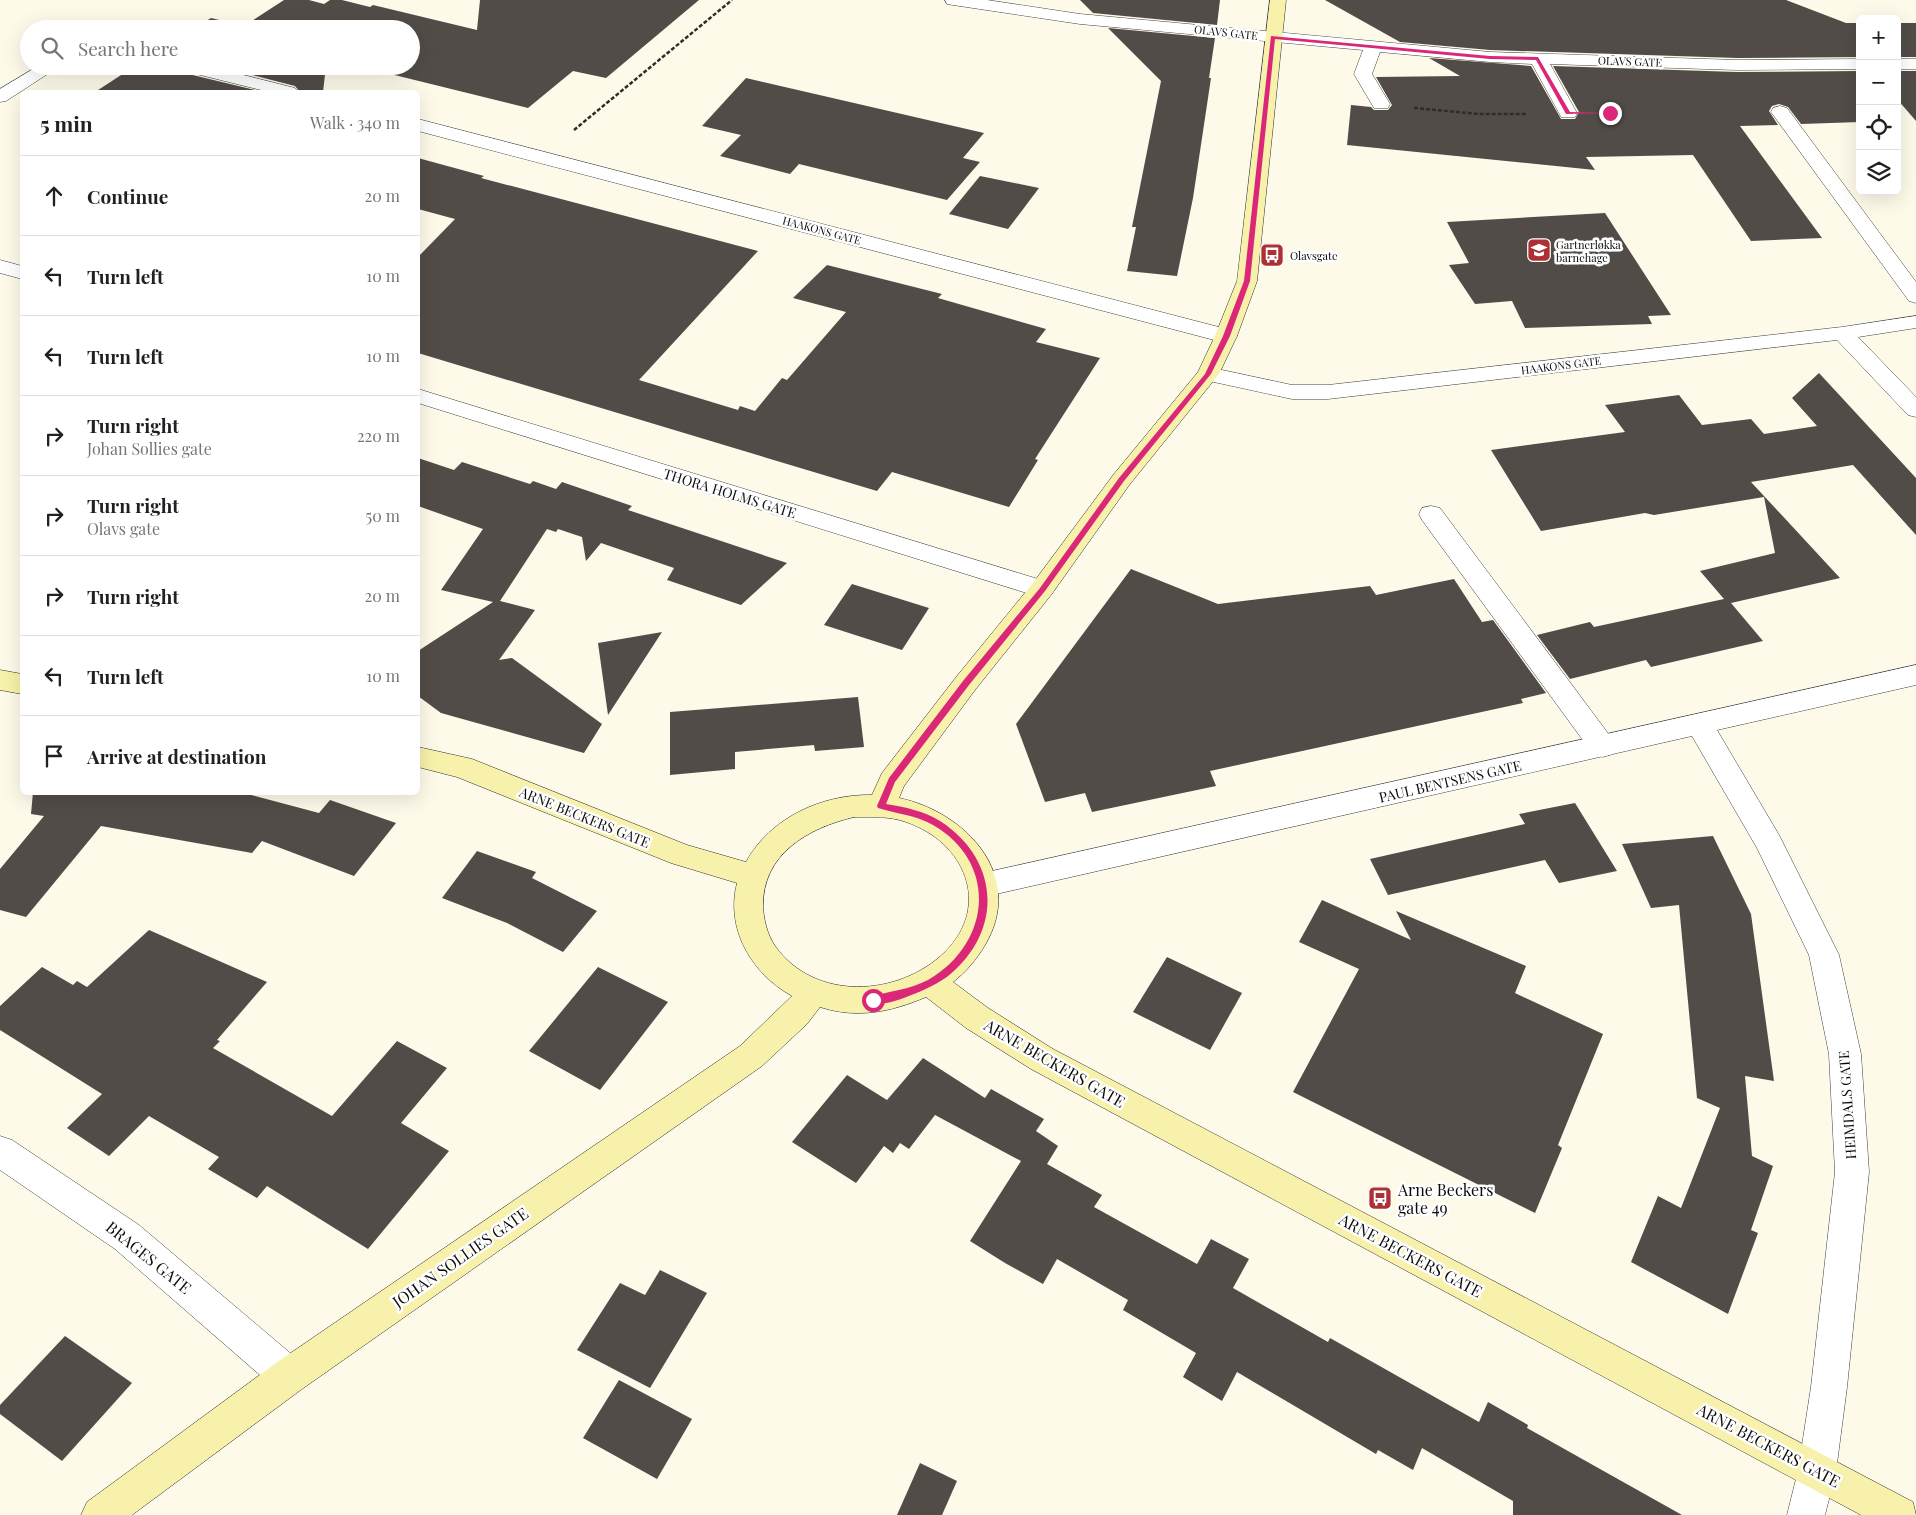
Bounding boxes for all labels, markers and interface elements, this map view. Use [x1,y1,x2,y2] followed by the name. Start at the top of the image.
[1856,15,1901,195] map controls
[1856,15,1901,60] button: +
[20,20,420,75] search box
[1193,21,1259,43] street label: OLAVS GATE
[38,34,66,62] icon: search
[78,35,178,61] text: Search here
[1598,52,1663,70] street label: OLAVS GATE
[1856,60,1901,105] button: −
[1599,102,1622,125] route end
[1856,105,1901,150] button: locate
[40,109,93,137] text: 5 min
[310,112,400,133] text: Walk · 340 m
[1856,150,1901,195] button: layers
[40,182,68,210] icon: ahead
[87,183,168,209] text: Continue
[365,185,400,206] text: 20 m
[781,212,863,248] street label: HAAKONS GATE
[1526,237,1552,263] school or university icon: Gartnerløkka barnehage
[1556,237,1621,265] place label: Gartnerløkka barnehage
[1259,242,1285,268] bus stop icon: Olavsgate
[1290,248,1338,263] place label: Olavsgate
[40,262,68,290] icon: left
[87,263,164,289] text: Turn left
[366,265,400,286] text: 10 m
[40,342,68,370] icon: left
[87,343,164,369] text: Turn left
[366,345,400,366] text: 10 m
[1520,353,1602,377] street label: HAAKONS GATE
[87,412,179,438] text: Turn right
[40,422,68,450] icon: right
[357,425,400,446] text: 220 m
[87,438,212,459] text: Johan Sollies gate
[661,464,799,522] street label: THORA HOLMS GATE
[87,492,179,518] text: Turn right
[40,502,68,530] icon: right
[366,505,400,526] text: 50 m
[87,518,160,539] text: Olavs gate
[40,582,68,610] icon: right
[87,583,179,609] text: Turn right
[365,585,400,606] text: 20 m
[40,662,68,690] icon: left
[87,663,164,689] text: Turn left
[366,665,400,686] text: 10 m
[40,742,68,770] icon: arrive
[87,743,267,769] text: Arrive at destination
[1377,755,1523,807] street label: PAUL BENTSENS GATE
[516,782,653,852] street label: ARNE BECKERS GATE
[862,989,885,1012] route start
[980,1014,1129,1112] street label: ARNE BECKERS GATE
[1834,1050,1860,1160] street label: HEIMDALS GATE
[1397,1179,1493,1218] place label: Arne Beckers gate 49
[1367,1185,1393,1211] bus stop icon: Arne Beckers gate 49
[387,1202,532,1312] street label: JOHAN SOLLIES GATE
[1335,1208,1486,1302] street label: ARNE BECKERS GATE
[102,1216,196,1298] street label: BRAGES GATE
[1693,1398,1844,1492] street label: ARNE BECKERS GATE

